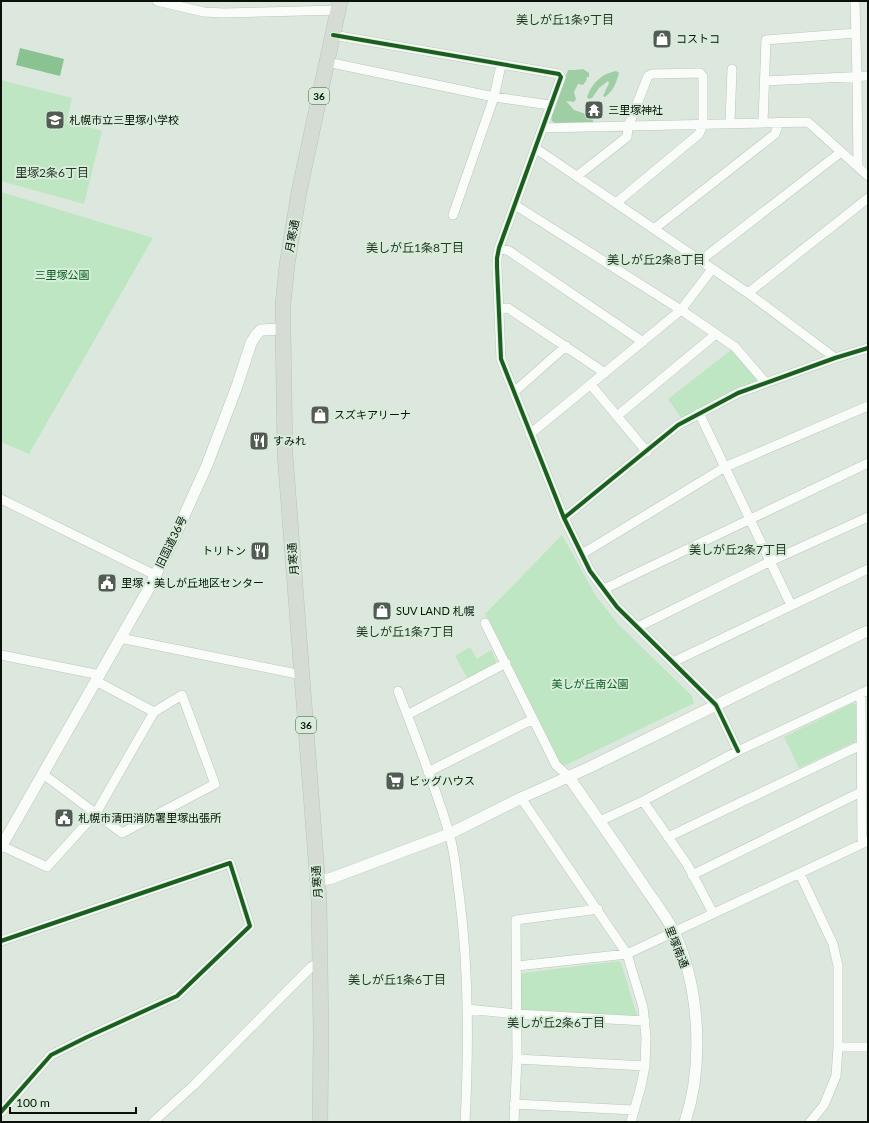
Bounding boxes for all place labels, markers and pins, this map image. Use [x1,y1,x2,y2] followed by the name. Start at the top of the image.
[651,28,673,50] shop icon: コストコ
[676,32,720,45] place label: コストコ
[583,99,605,121] temple icon: 三里塚神社
[608,103,663,116] place label: 三里塚神社
[44,109,66,131] school or university icon: 札幌市立三里塚小学校
[69,113,179,126] place label: 札幌市立三里塚小学校
[309,404,331,426] shop icon: スズキアリーナ
[334,408,411,421] place label: スズキアリーナ
[248,430,270,452] restaurant icon: すみれ
[273,434,306,447] place label: すみれ
[249,540,271,562] restaurant icon: トリトン
[202,544,246,557] place label: トリトン
[96,572,118,594] public building icon: 里塚・美しが丘地区センター
[121,576,264,589] place label: 里塚・美しが丘地区センター
[371,600,393,622] shop icon: SUV LAND 札幌
[396,604,475,617] place label: SUV LAND 札幌
[384,770,406,792] supermarket icon: ビッグハウス
[409,774,475,787] place label: ビッグハウス
[53,807,75,829] public building icon: 札幌市清田消防署里塚出張所
[78,811,222,824] place label: 札幌市清田消防署里塚出張所

